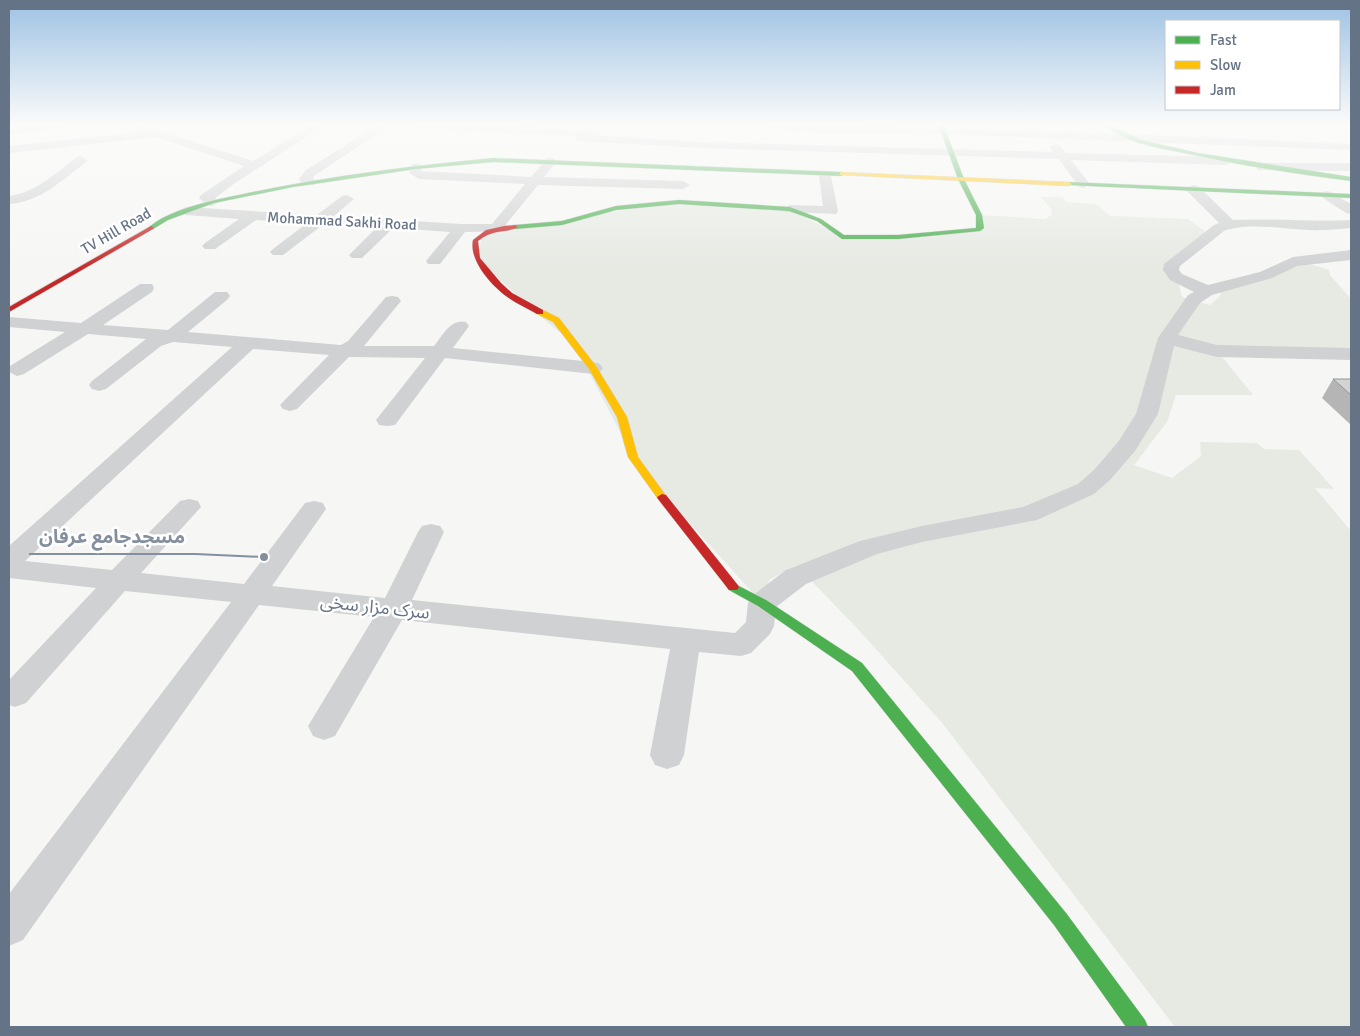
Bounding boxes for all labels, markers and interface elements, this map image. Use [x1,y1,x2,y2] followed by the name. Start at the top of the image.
[1165,20,1340,110] legend
[1210,31,1237,49] text: Fast
[1210,56,1241,74] text: Slow
[1210,81,1236,99] text: Jam
[78,204,154,258] street label: TV Hill Road
[267,208,417,234] street label: Mohammad Sakhi Road
[29,520,195,554] callout: مسجدجامع عرفان
[39,525,185,551] text: مسجدجامع عرفان
[319,590,431,624] street label: سرک مزار سخی

